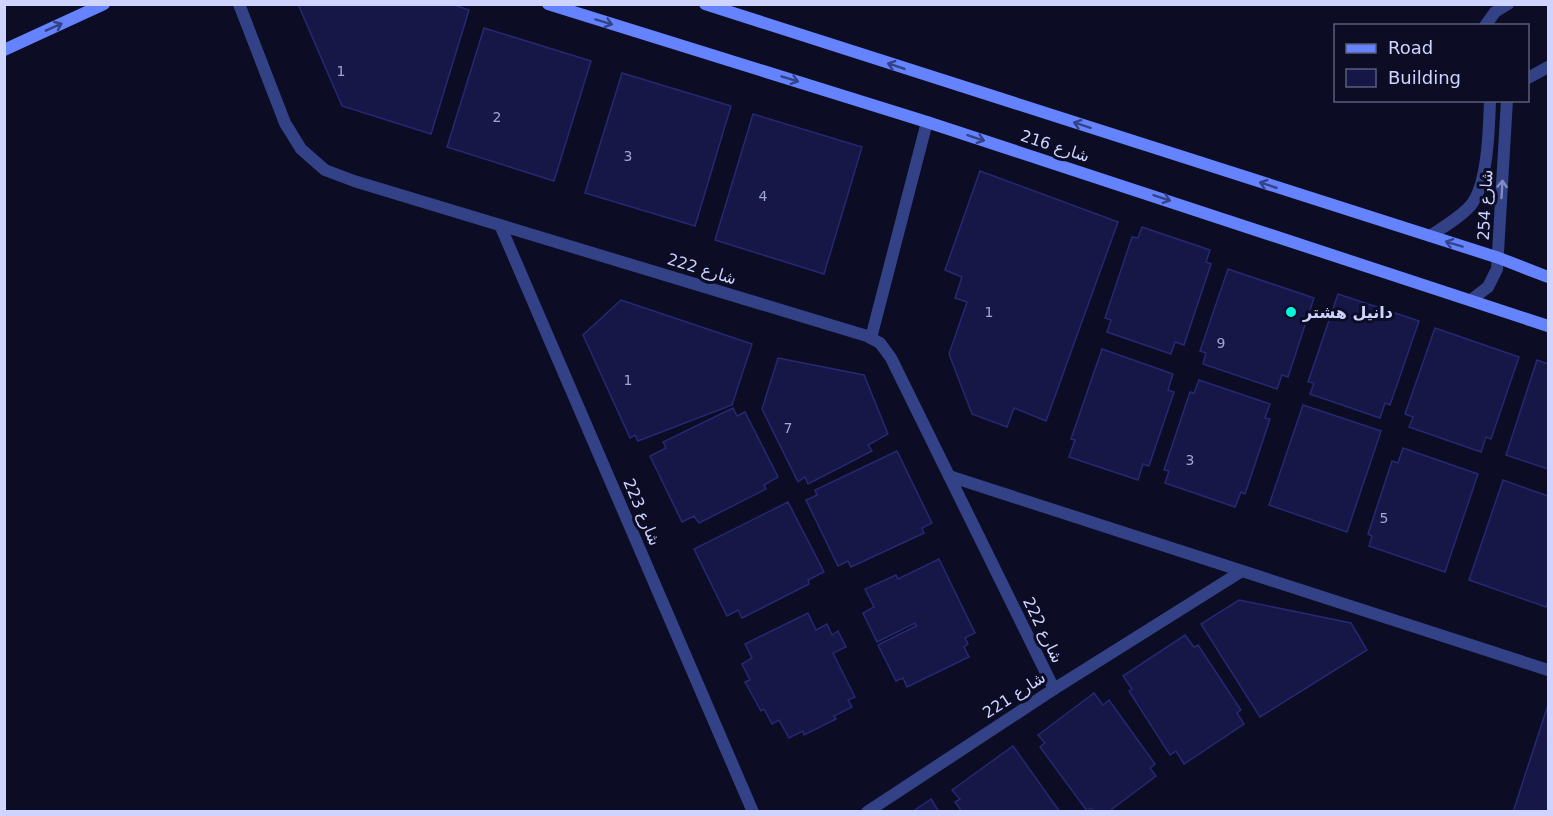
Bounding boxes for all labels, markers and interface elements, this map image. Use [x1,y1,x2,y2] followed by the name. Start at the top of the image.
[594,17,613,28] one-way arrow
[45,21,63,32] one-way arrow
[1334,24,1529,102] legend
[1388,37,1433,58] text: Road
[887,60,906,71] one-way arrow
[337,63,345,79] house number: 1
[1388,67,1461,88] text: Building
[780,74,799,85] one-way arrow
[493,109,501,125] house number: 2
[1073,119,1092,130] one-way arrow
[1018,126,1092,167] street label: شارع 216
[966,133,985,144] one-way arrow
[624,148,632,164] house number: 3
[1474,169,1497,241] street label: شارع 254
[1259,178,1278,189] one-way arrow
[1497,180,1508,200] one-way arrow
[759,188,768,204] house number: 4
[1152,194,1171,205] one-way arrow
[1445,238,1464,249] one-way arrow
[665,250,739,289] street label: شارع 222
[1302,303,1393,322] place label: دانيل هشتر
[985,304,993,320] house number: 1
[1284,305,1298,319] marker: دانيل هشتر
[1217,335,1225,351] house number: 9
[624,372,632,388] house number: 1
[784,420,792,436] house number: 7
[1186,452,1194,468] house number: 3
[618,476,665,549] street label: شارع 223
[1380,510,1388,526] house number: 5
[1018,594,1067,667] street label: شارع 222
[979,668,1050,723] street label: شارع 221

